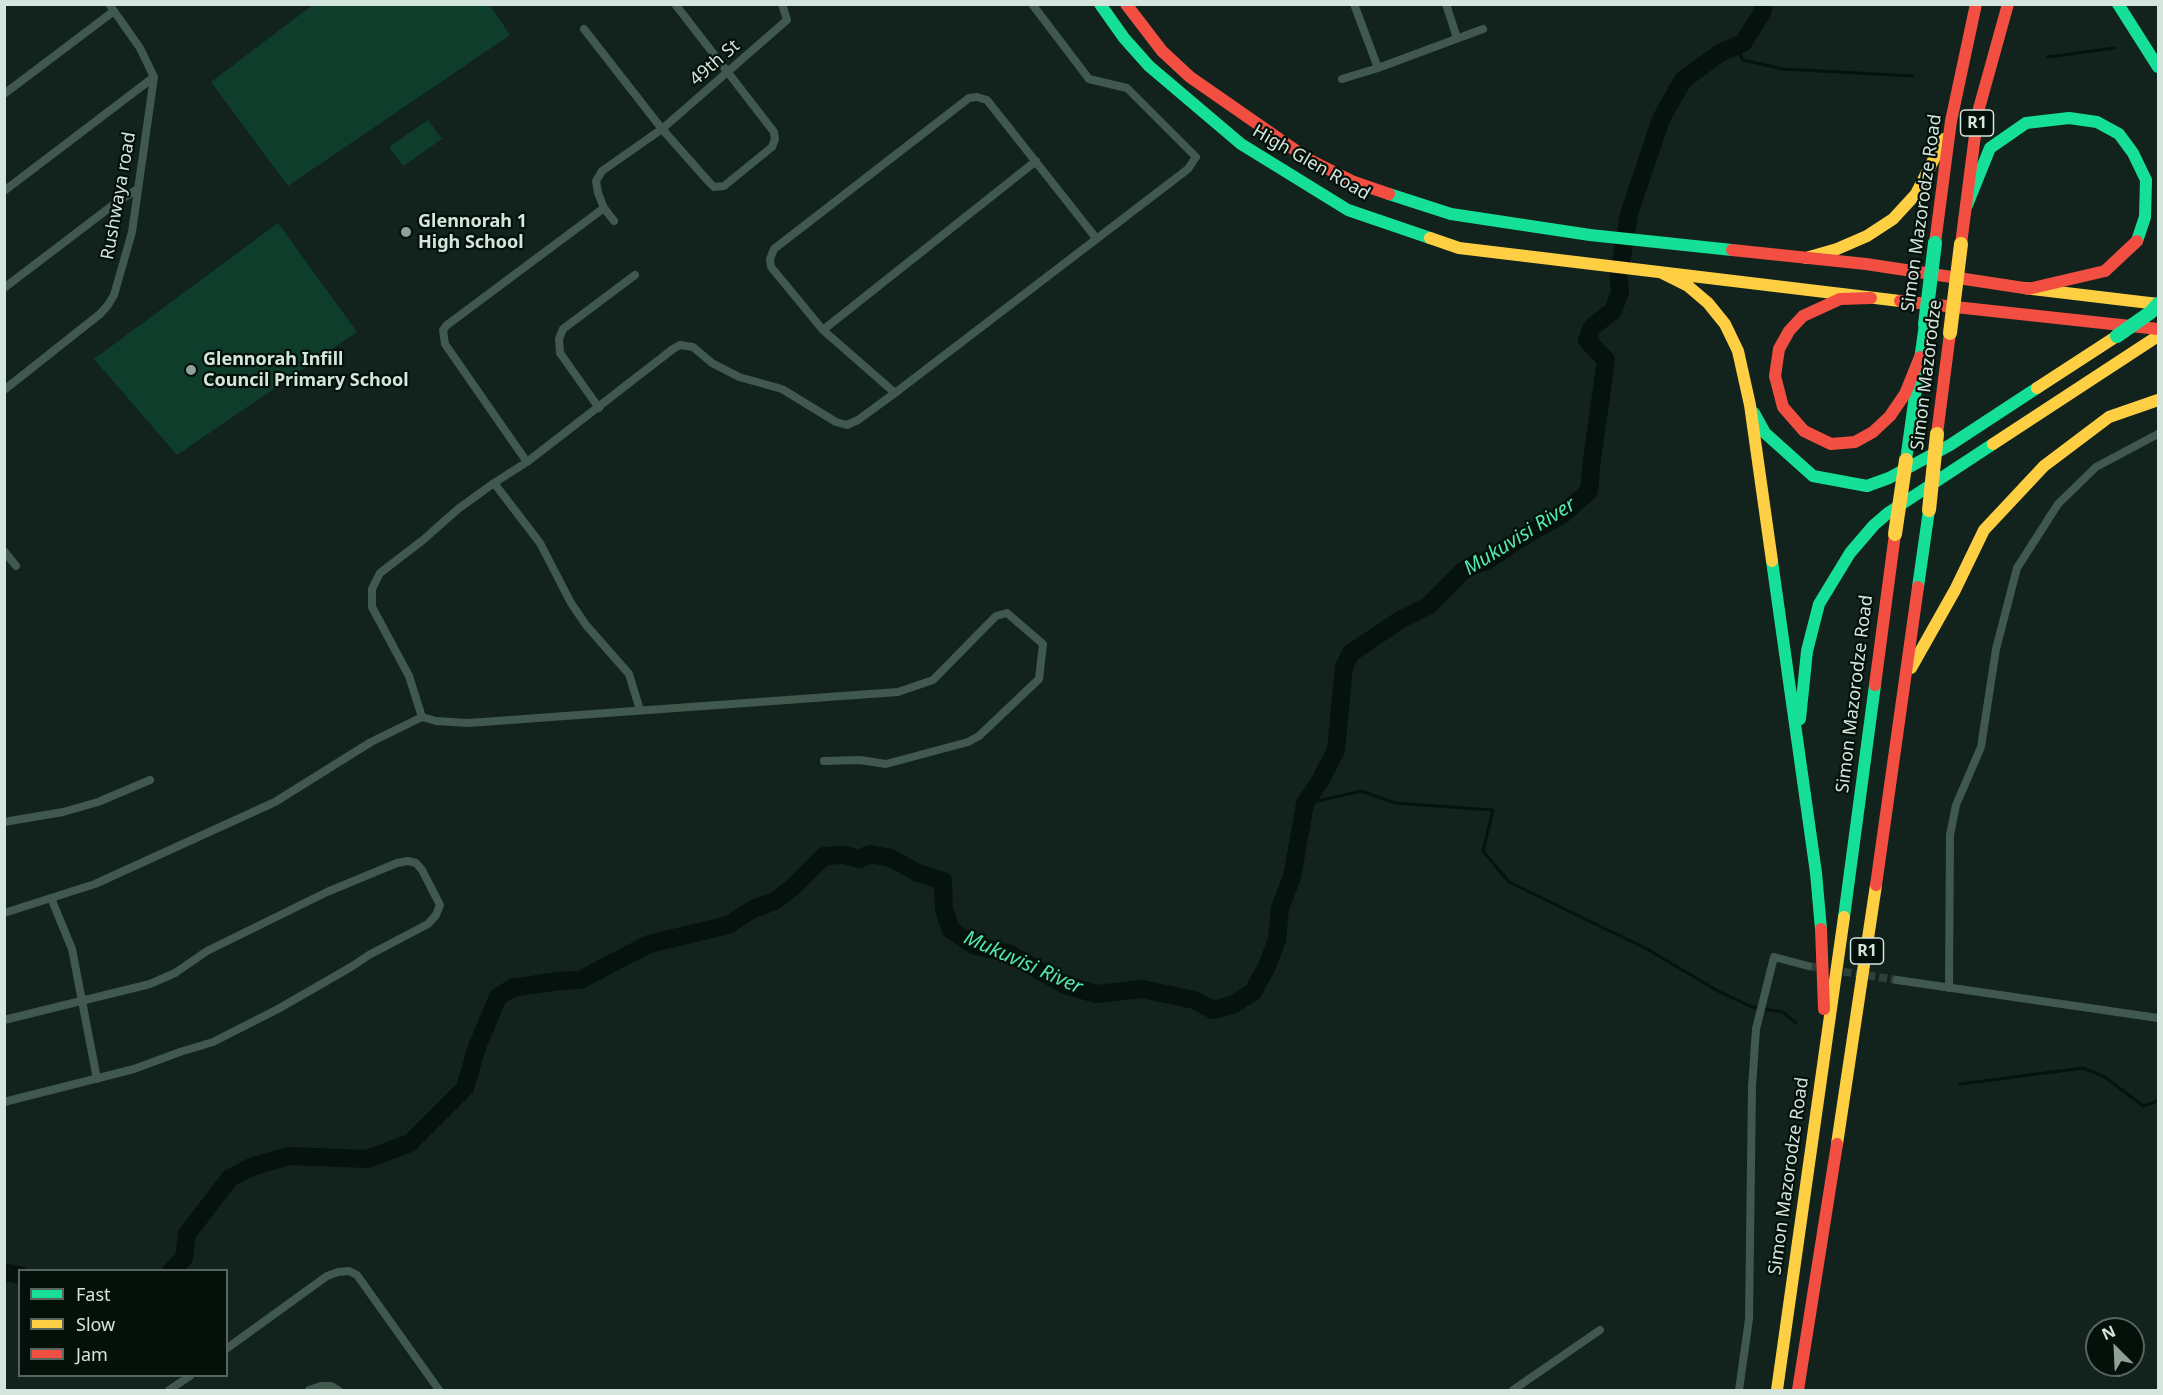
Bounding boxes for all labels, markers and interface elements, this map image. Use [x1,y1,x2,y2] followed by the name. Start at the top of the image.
[686,35,744,91] street label: 49th St
[1960,110,1994,136] road number: R1
[1897,113,1947,313] street label: Simon Mazorodze Road
[1249,121,1373,205] street label: High Glen Road
[97,130,141,262] street label: Rushwaya road
[418,211,527,254] place label: Glennorah 1 High School
[399,225,413,239] marker: Glennorah 1 High School
[1907,299,1947,451] street label: Simon Mazorodze
[203,349,409,392] place label: Glennorah Infill Council Primary School
[184,363,198,377] marker: Glennorah Infill Council Primary School
[1460,493,1580,581] water label: Mukuvisi River
[1832,594,1878,794] street label: Simon Mazorodze Road
[960,926,1086,1000] water label: Mukuvisi River
[1850,938,1884,964] road number: R1
[1764,1076,1814,1276] street label: Simon Mazorodze Road
[18,1269,228,1377] legend
[76,1282,111,1306] text: Fast
[76,1312,115,1336] text: Slow
[2085,1317,2145,1377] north arrow
[2098,1320,2119,1345] text: N
[76,1342,108,1366] text: Jam

